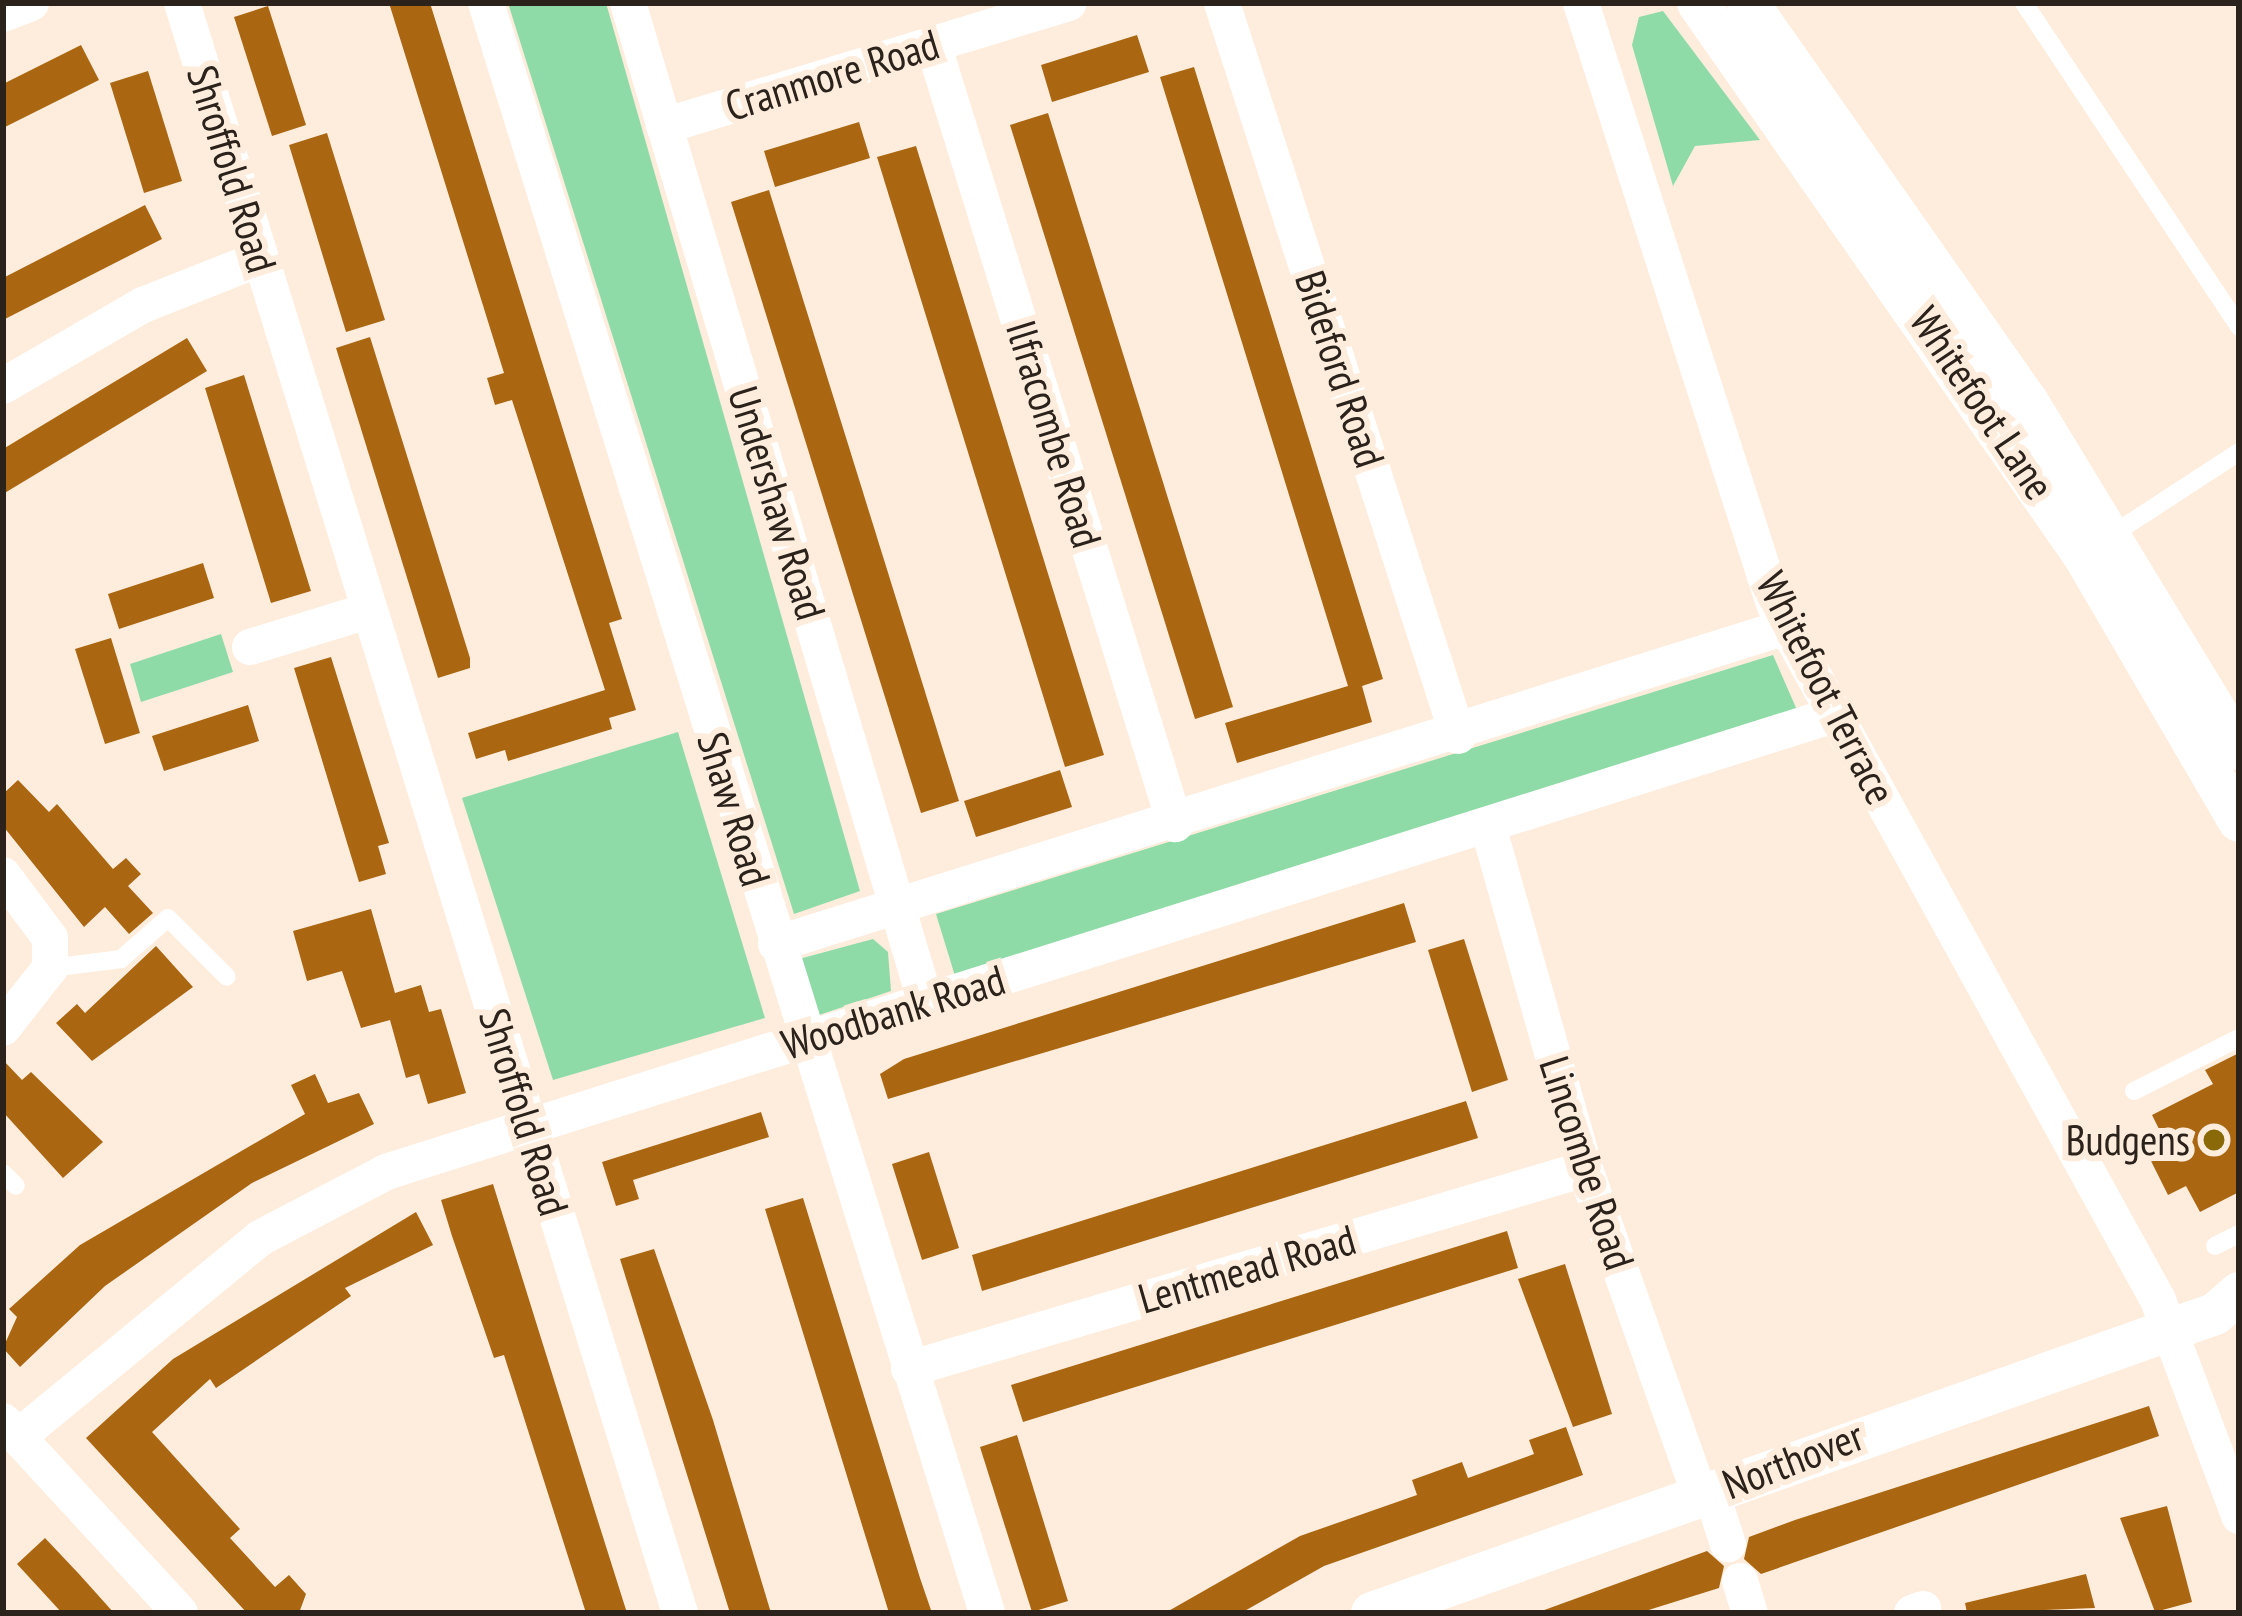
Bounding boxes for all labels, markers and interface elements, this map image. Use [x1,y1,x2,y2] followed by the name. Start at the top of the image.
[719,19,945,131] street label: Cranmore Road
[177,59,287,279] street label: Shroffold Road
[1285,265,1395,473] street label: Bideford Road
[1899,297,2065,509] street label: Whitefoot Lane
[996,314,1112,554] street label: Ilfracombe Road
[717,380,837,626] street label: Undershaw Road
[1746,563,1906,813] street label: Whitefoot Terrace
[687,726,781,892] street label: Shaw Road
[775,954,1011,1070] street label: Woodbank Road
[469,1002,579,1222] street label: Shroffold Road
[1529,1050,1645,1276] street label: Lincombe Road
[2066,1115,2190,1165] place label: Budgens
[2201,1127,2227,1153] marker: Budgens
[1133,1214,1361,1324] street label: Lentmead Road
[1716,1410,1870,1510] street label: Northover

